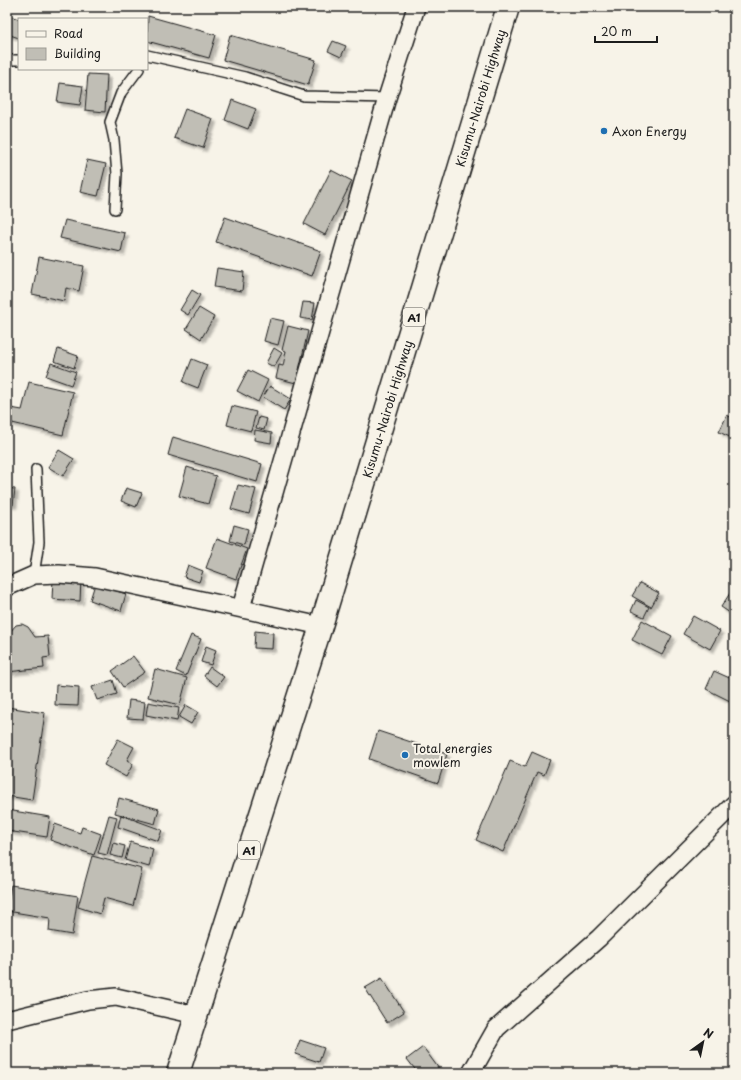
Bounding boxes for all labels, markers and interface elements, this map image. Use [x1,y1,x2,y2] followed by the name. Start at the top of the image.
[18,18,148,70] legend
[595,18,657,44] scale bar
[601,22,632,40] text: 20 m
[54,24,83,42] text: Road
[451,27,509,169] street label: Kisumu-Nairobi Highway
[54,44,101,62] text: Building
[612,122,687,140] place label: Axon Energy
[599,126,609,136] marker: Axon Energy
[403,308,425,326] road number: A1
[358,338,416,480] street label: Kisumu-Nairobi Highway
[413,739,493,771] place label: Total energies mowlem
[400,750,410,760] marker: Total energies mowlem
[238,841,260,859] road number: A1
[683,1022,723,1062] north arrow
[700,1024,717,1043] text: N

